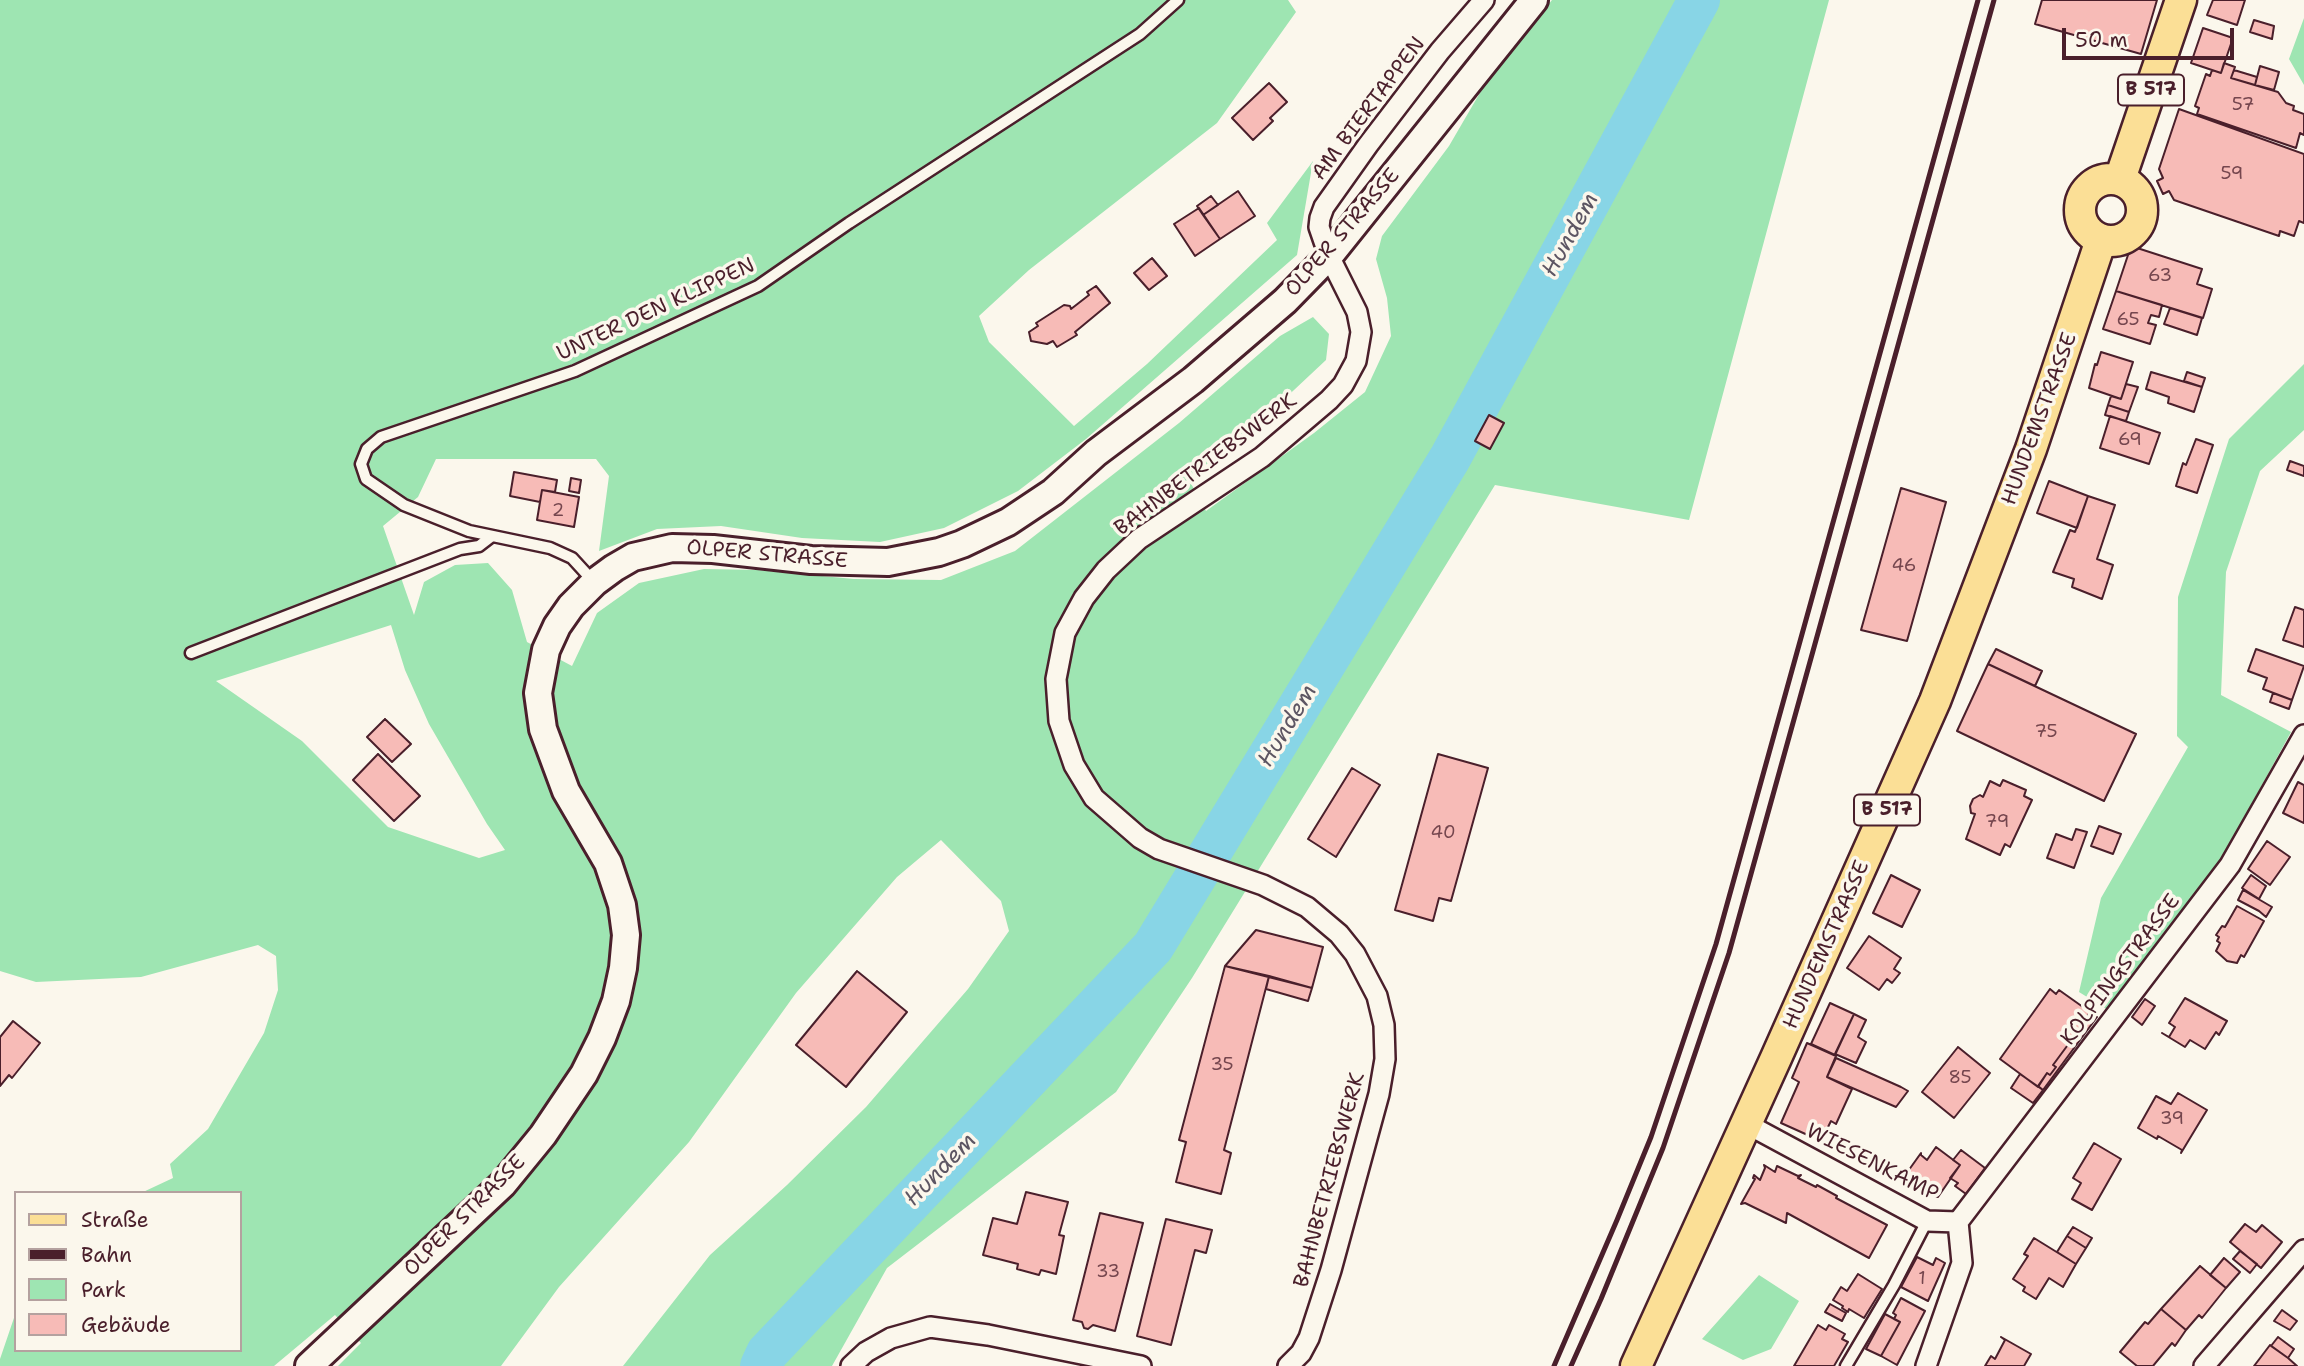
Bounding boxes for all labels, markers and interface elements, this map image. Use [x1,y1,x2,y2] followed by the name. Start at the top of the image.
[2066,14,2238,58] scale bar
[2075,26,2128,54] text: 50 m
[1307,32,1431,186] street label: AM BIERTAPPEN
[2118,74,2184,106] road number: B 517
[2232,94,2254,116] house number: 57
[2221,163,2243,185] house number: 59
[1280,164,1406,302] street label: OLPER STRASSE
[1537,188,1605,282] water label: Hundem
[553,253,759,367] street label: UNTER DEN KLIPPEN
[2148,265,2172,287] house number: 63
[2117,309,2139,331] house number: 65
[1997,329,2083,509] street label: HUNDEMSTRASSE
[1110,388,1302,542] street label: BAHNBETRIEBSWERK
[2118,429,2142,451] house number: 69
[552,500,564,522] house number: 2
[685,535,849,575] street label: OLPER STRASSE
[1892,555,1916,577] house number: 46
[1253,680,1323,772] water label: Hundem
[2035,721,2057,743] house number: 75
[1854,794,1920,825] road number: B 517
[1985,811,2009,833] house number: 79
[1430,822,1456,844] house number: 40
[1779,857,1875,1033] street label: HUNDEMSTRASSE
[2056,890,2186,1050] street label: KOLPINGSTRASSE
[1210,1054,1234,1076] house number: 35
[1948,1067,1972,1089] house number: 85
[1289,1070,1371,1290] street label: BAHNBETRIEBSWERK
[2160,1108,2184,1130] house number: 39
[1802,1119,1942,1207] street label: WIESENKAMP
[899,1128,983,1212] water label: Hundem
[399,1150,531,1282] street label: OLPER STRASSE
[14,1191,242,1352] legend
[81,1206,149,1234] text: Straße
[81,1241,132,1269] text: Bahn
[1096,1261,1120,1283] house number: 33
[1918,1268,1926,1290] house number: 1
[81,1276,126,1304] text: Park
[81,1311,171,1339] text: Gebäude

